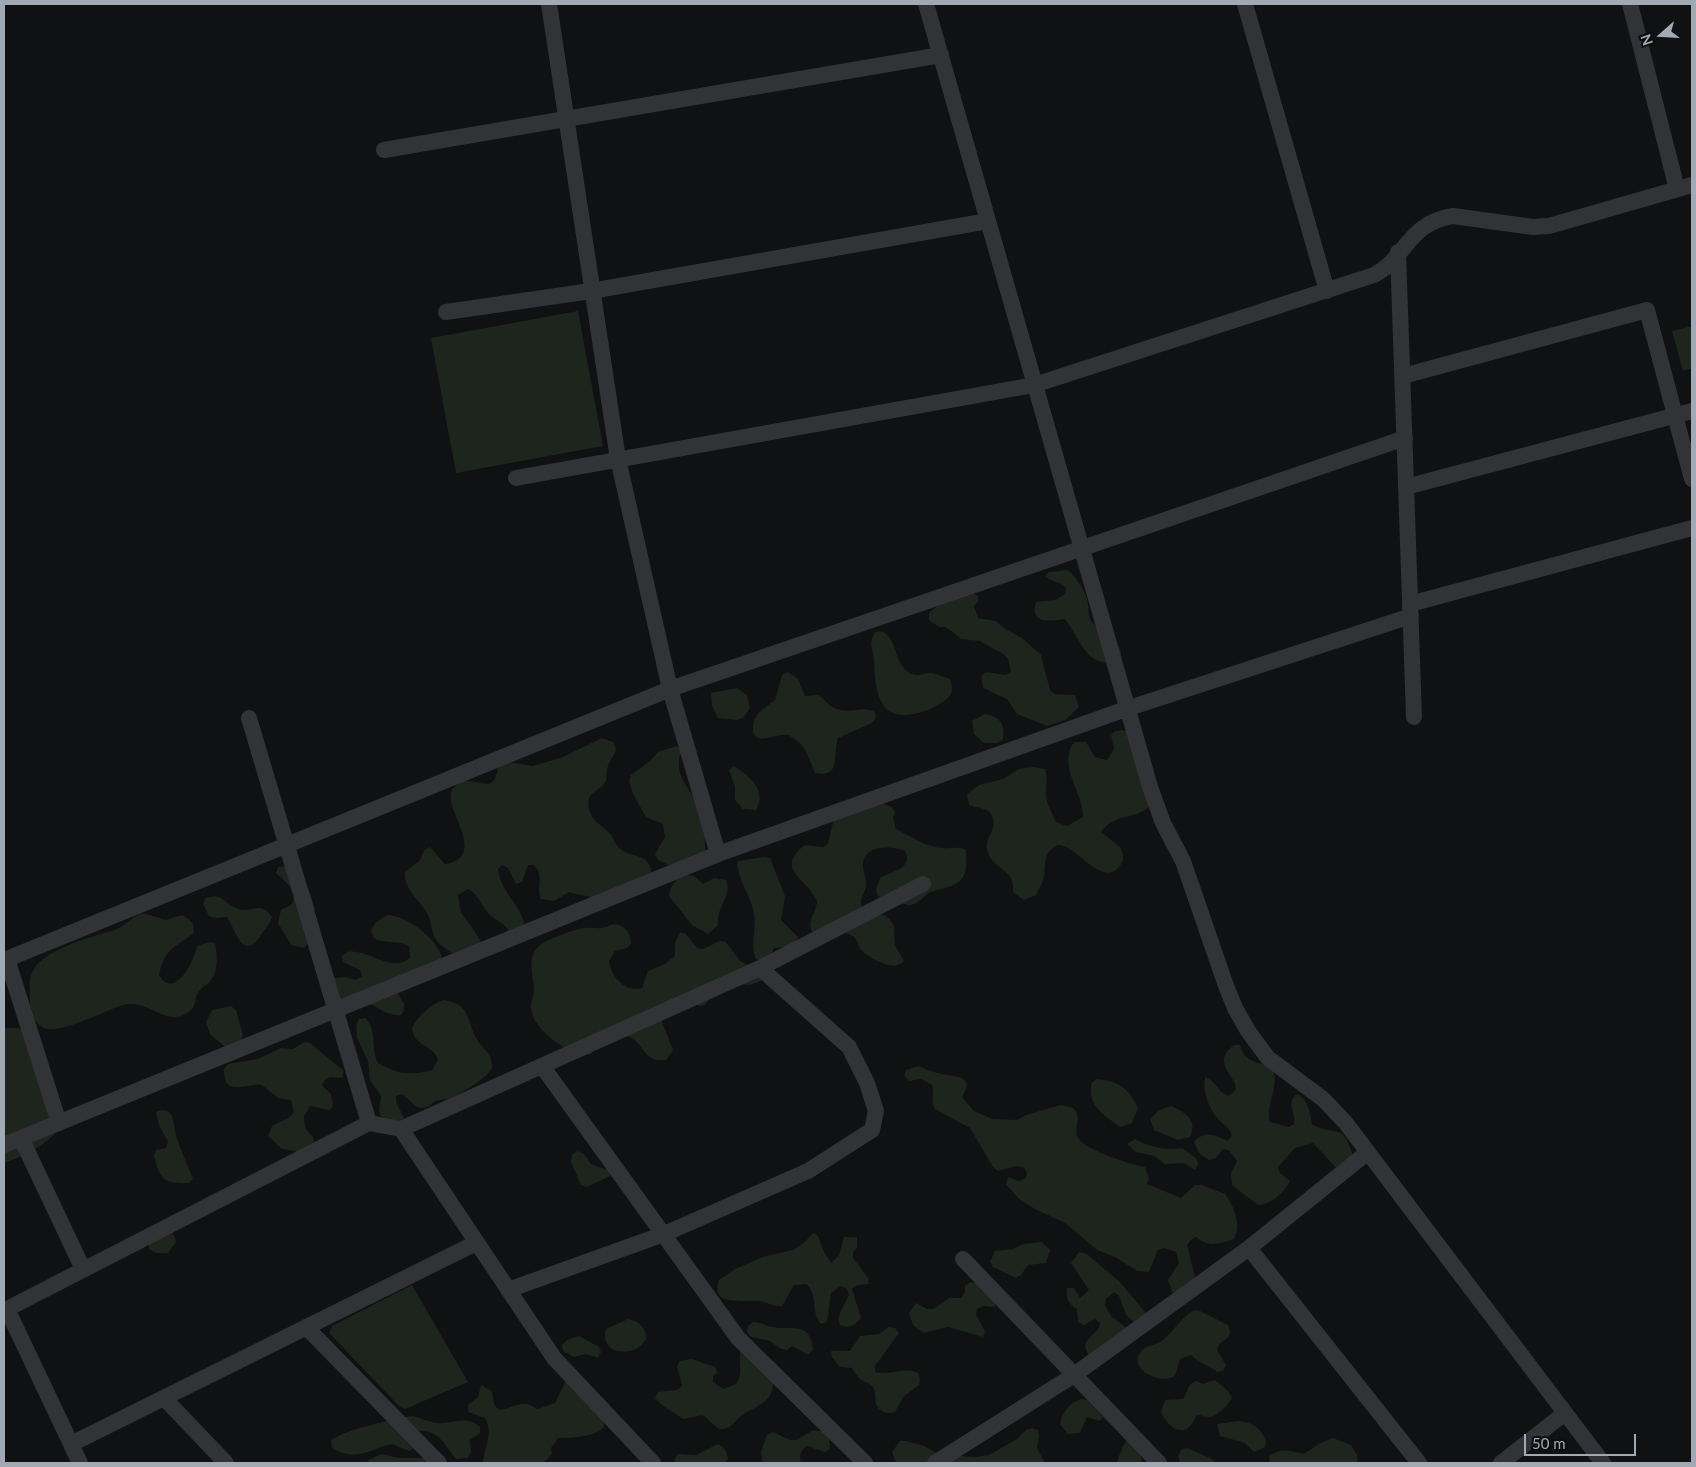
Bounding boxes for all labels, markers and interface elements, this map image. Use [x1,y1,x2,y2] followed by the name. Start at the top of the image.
[1636,10,1686,60] north arrow
[1637,32,1656,48] text: N
[1526,1424,1638,1456] scale bar
[1532,1434,1566,1452] text: 50 m

